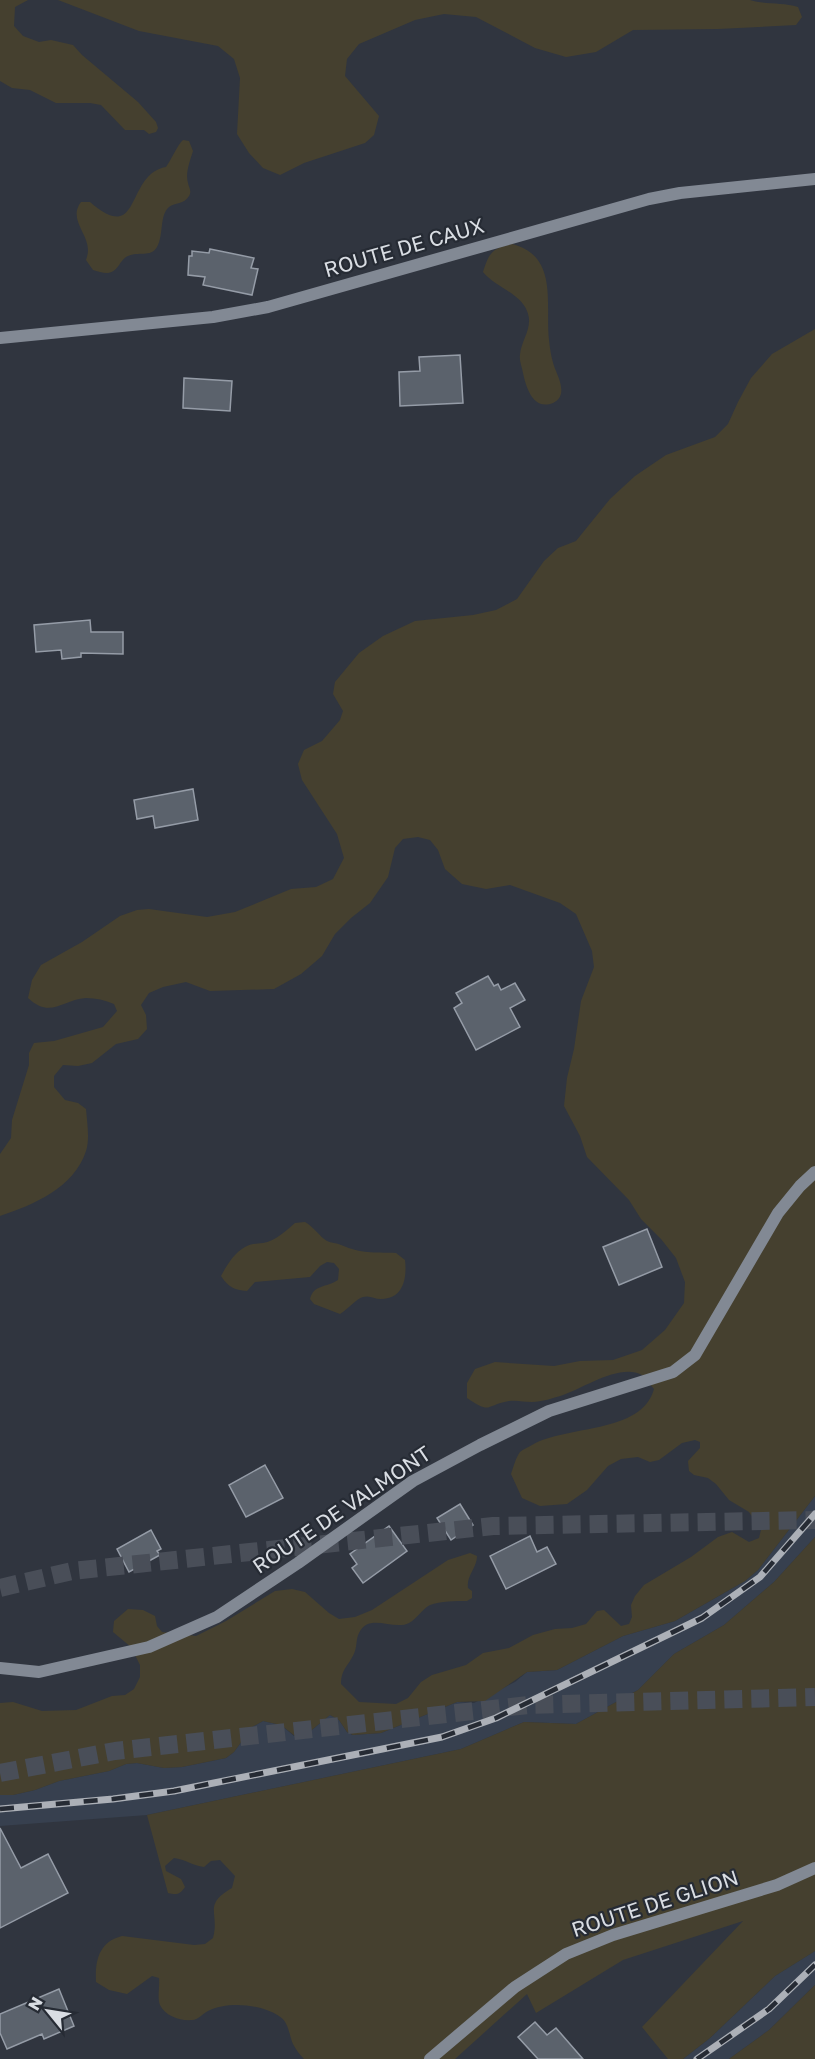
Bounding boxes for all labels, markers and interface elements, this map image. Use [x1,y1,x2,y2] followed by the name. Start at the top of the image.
[321,212,487,282] street label: ROUTE DE CAUX
[247,1440,436,1579] street label: ROUTE DE VALMONT
[568,1864,741,1942] street label: ROUTE DE GLION
[18,1981,78,2041] north arrow
[23,1993,47,2014] text: N

